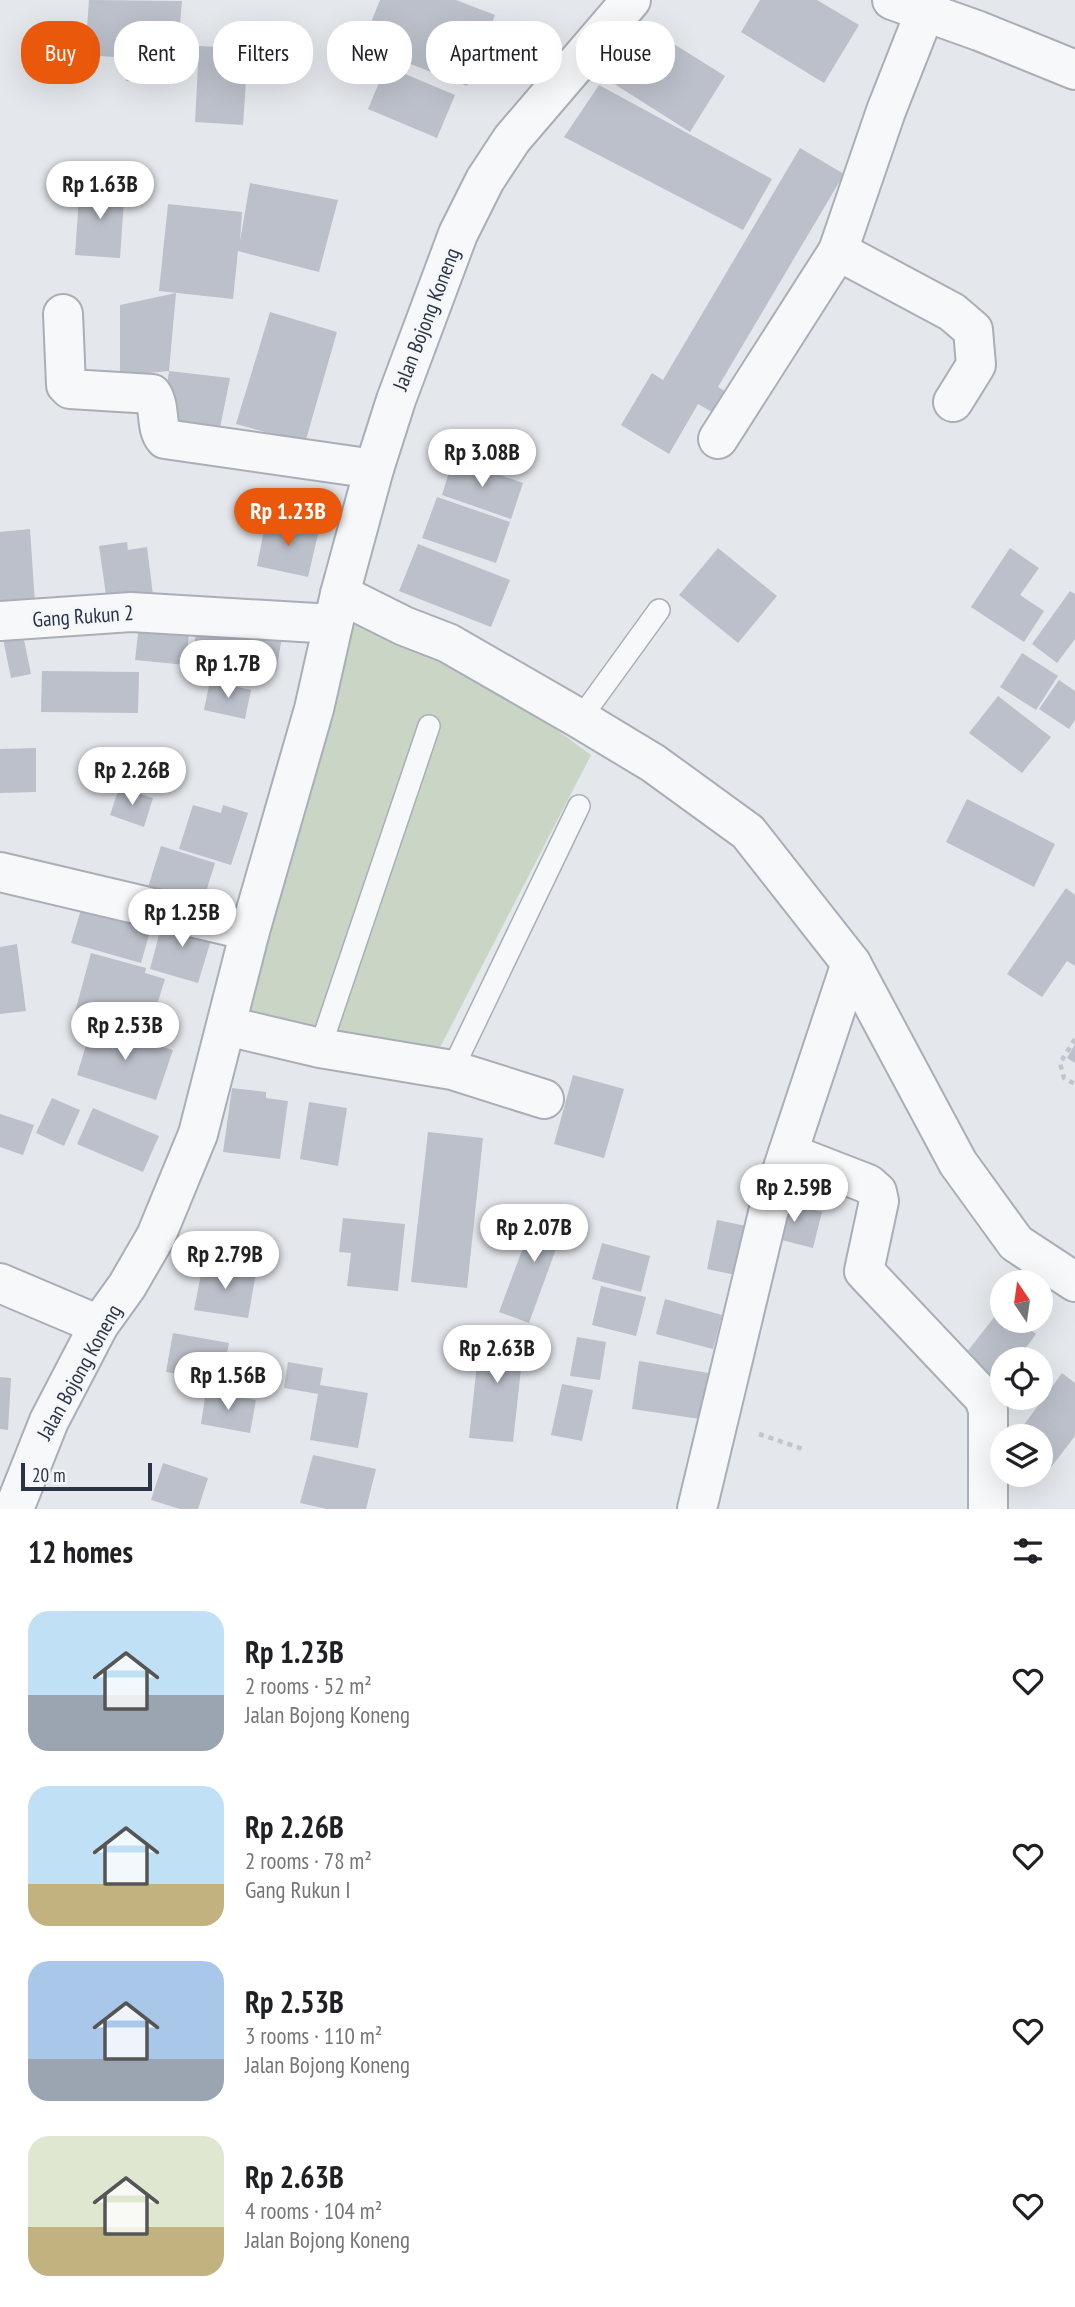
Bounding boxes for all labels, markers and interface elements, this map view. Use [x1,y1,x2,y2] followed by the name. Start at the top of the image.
[21,21,100,84] chip: Buy
[114,21,199,84] chip: Rent
[213,21,313,84] chip: Filters
[327,21,412,84] chip: New
[426,21,562,84] chip: Apartment
[576,21,675,84] chip: House
[28,162,172,221] pin: Rp 1.63B
[62,169,138,198] text: Rp 1.63B
[386,244,466,395] street label: Jalan Bojong Koneng
[410,430,554,489] pin: Rp 3.08B
[444,437,520,466] text: Rp 3.08B
[216,489,360,548] pin: Rp 1.23B
[250,496,326,525] text: Rp 1.23B
[32,599,134,633] street label: Gang Rukun 2
[163,640,293,700] pin: Rp 1.7B
[196,648,260,677] text: Rp 1.7B
[60,748,204,807] pin: Rp 2.26B
[94,755,170,784] text: Rp 2.26B
[110,890,254,949] pin: Rp 1.25B
[144,897,220,926] text: Rp 1.25B
[53,1002,197,1062] pin: Rp 2.53B
[87,1010,163,1039] text: Rp 2.53B
[722,1164,866,1224] pin: Rp 2.59B
[756,1172,832,1201] text: Rp 2.59B
[462,1204,606,1264] pin: Rp 2.07B
[496,1212,572,1241] text: Rp 2.07B
[153,1232,297,1291] pin: Rp 2.79B
[187,1239,263,1268] text: Rp 2.79B
[990,1270,1054,1334] north arrow
[990,1270,1053,1487] map controls
[30,1300,127,1445] street label: Jalan Bojong Koneng
[425,1326,569,1385] pin: Rp 2.63B
[459,1333,535,1362] text: Rp 2.63B
[990,1347,1053,1410] button: locate
[156,1352,300,1412] pin: Rp 1.56B
[190,1360,266,1389] text: Rp 1.56B
[990,1424,1053,1487] button: layers
[21,1460,152,1492] scale bar
[32,1463,66,1487] text: 20 m
[28,1532,133,1571] text: 12 homes
[1009,1532,1047,1570] icon: filters
[245,1632,344,1671] text: Rp 1.23B
[84,1639,168,1723] icon: home
[1009,1662,1047,1700] icon: heart
[245,1671,372,1700] text: 2 rooms · 52 m²
[245,1700,410,1729] text: Jalan Bojong Koneng
[245,1807,344,1846] text: Rp 2.26B
[84,1814,168,1898] icon: home
[1009,1837,1047,1875] icon: heart
[245,1846,372,1875] text: 2 rooms · 78 m²
[245,1875,351,1904] text: Gang Rukun I
[245,1982,344,2021] text: Rp 2.53B
[84,1989,168,2073] icon: home
[1009,2012,1047,2050] icon: heart
[245,2021,382,2050] text: 3 rooms · 110 m²
[245,2050,410,2079] text: Jalan Bojong Koneng
[245,2157,344,2196] text: Rp 2.63B
[84,2164,168,2248] icon: home
[1009,2187,1047,2225] icon: heart
[245,2196,382,2225] text: 4 rooms · 104 m²
[245,2225,410,2254] text: Jalan Bojong Koneng

